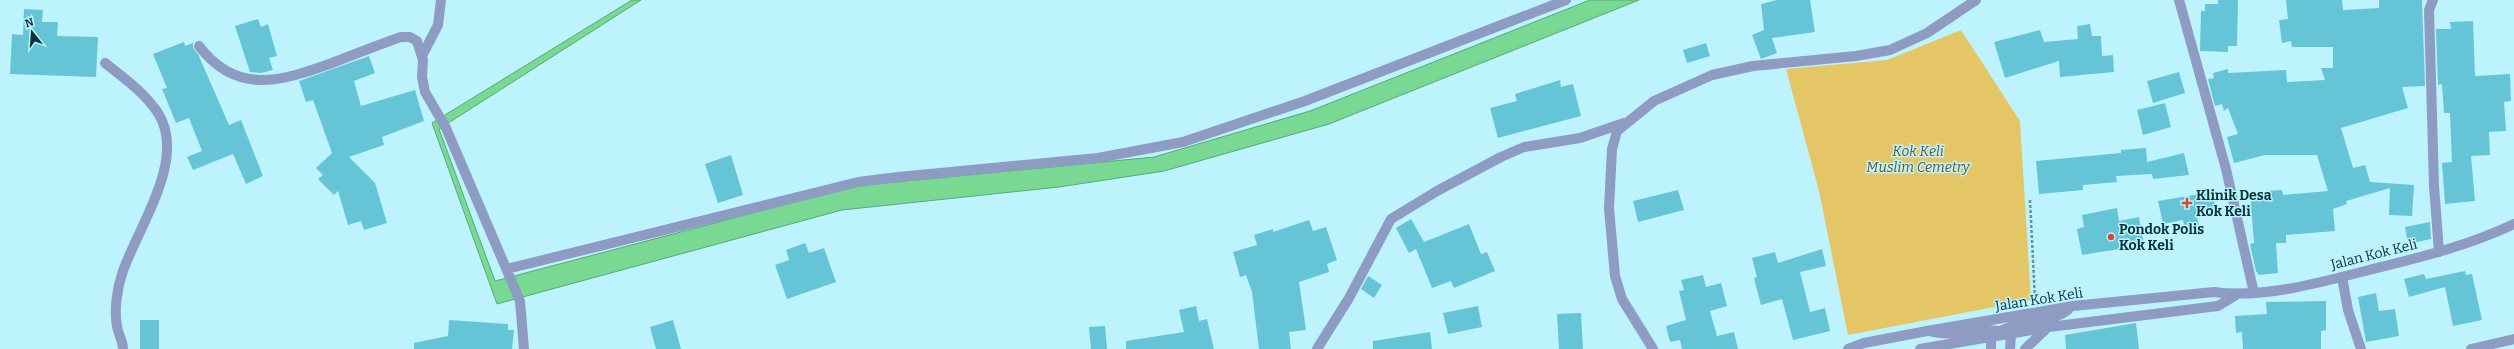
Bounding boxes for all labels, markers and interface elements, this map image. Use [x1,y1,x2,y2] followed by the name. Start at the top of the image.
[12,12,52,52] north arrow
[23,15,36,30] text: N
[1866,143,1971,176] park label: Kok Keli Muslim Cemetry
[2196,187,2272,220] place label: Klinik Desa Kok Keli
[2181,197,2193,209] marker: Klinik Desa Kok Keli
[2119,221,2204,254] place label: Pondok Polis Kok Keli
[2106,232,2116,242] marker: Pondok Polis Kok Keli
[2328,236,2419,274] street label: Jalan Kok Keli
[1993,284,2084,315] street label: Jalan Kok Keli

